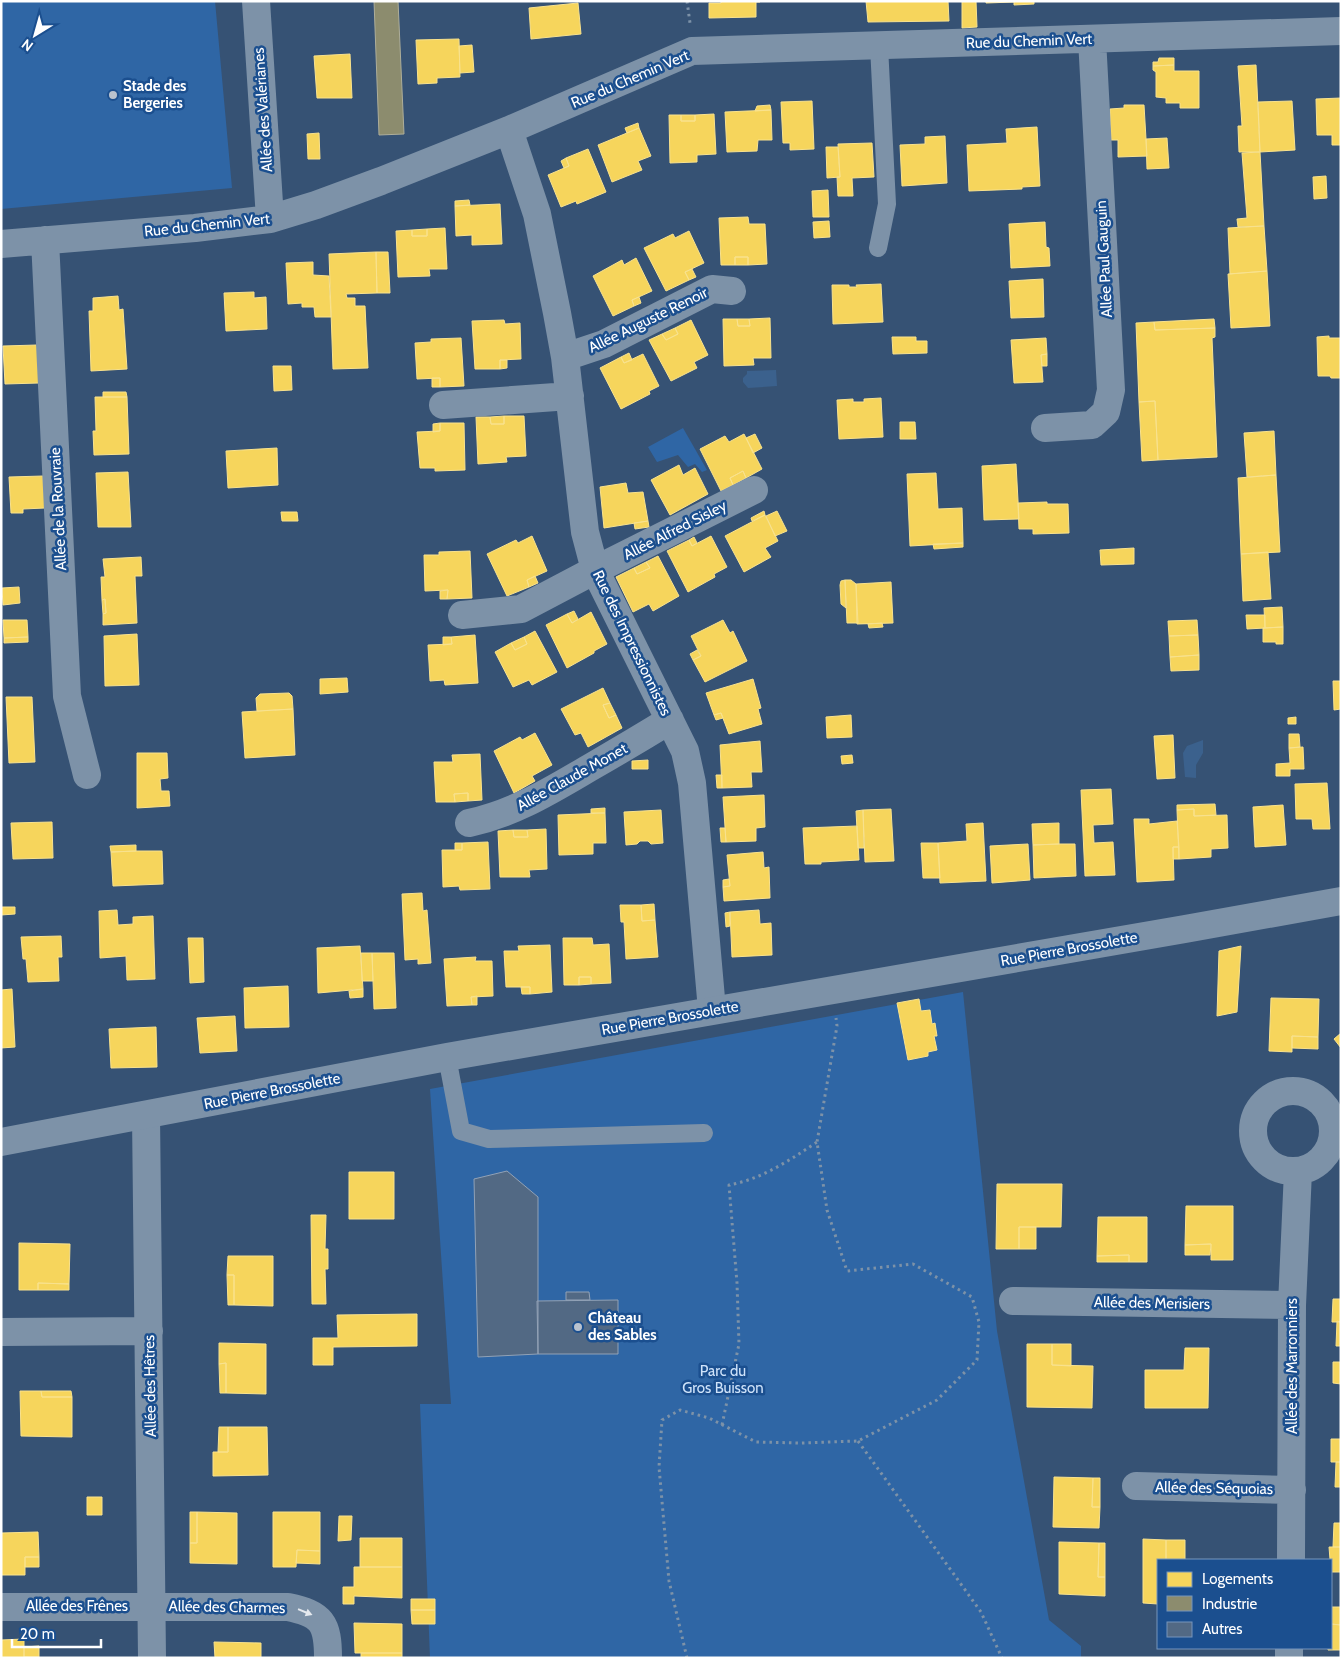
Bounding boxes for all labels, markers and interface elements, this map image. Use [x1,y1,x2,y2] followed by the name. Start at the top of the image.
[10,10,60,60] north arrow
[966,30,1092,52] street label: Rue du Chemin Vert
[18,35,37,56] text: N
[568,46,692,112] street label: Rue du Chemin Vert
[250,47,276,173] street label: Allée des Valérianes
[123,77,186,112] place label: Stade des Bergeries
[107,89,119,101] marker: Stade des Bergeries
[1092,200,1116,318] street label: Allée Paul Gauguin
[143,209,271,241] street label: Rue du Chemin Vert
[585,283,711,357] street label: Allée Auguste Renoir
[46,447,70,571] street label: Allée de la Rouvraie
[621,496,730,564] street label: Allée Alfred Sisley
[589,567,675,719] street label: Rue des Impressionnistes
[514,739,630,815] street label: Allée Claude Monet
[999,928,1139,970] street label: Rue Pierre Brossolette
[600,997,740,1039] street label: Rue Pierre Brossolette
[202,1069,342,1113] street label: Rue Pierre Brossolette
[1094,1293,1210,1313] street label: Allée des Merisiers
[1283,1298,1301,1434] street label: Allée des Marronniers
[588,1309,657,1344] place label: Château des Sables
[572,1321,584,1333] marker: Château des Sables
[140,1335,160,1437] street label: Allée des Hêtres
[682,1362,764,1397] park label: Parc du Gros Buisson
[1155,1478,1273,1498] street label: Allée des Séquoias
[1157,1559,1332,1649] legend
[1202,1570,1273,1588] text: Logements
[1202,1595,1257,1613] text: Industrie
[26,1597,128,1615] street label: Allée des Frênes
[168,1597,286,1617] street label: Allée des Charmes
[298,1608,313,1616] one-way arrow
[12,1616,101,1648] scale bar
[1202,1620,1242,1638] text: Autres
[20,1625,55,1643] text: 20 m

